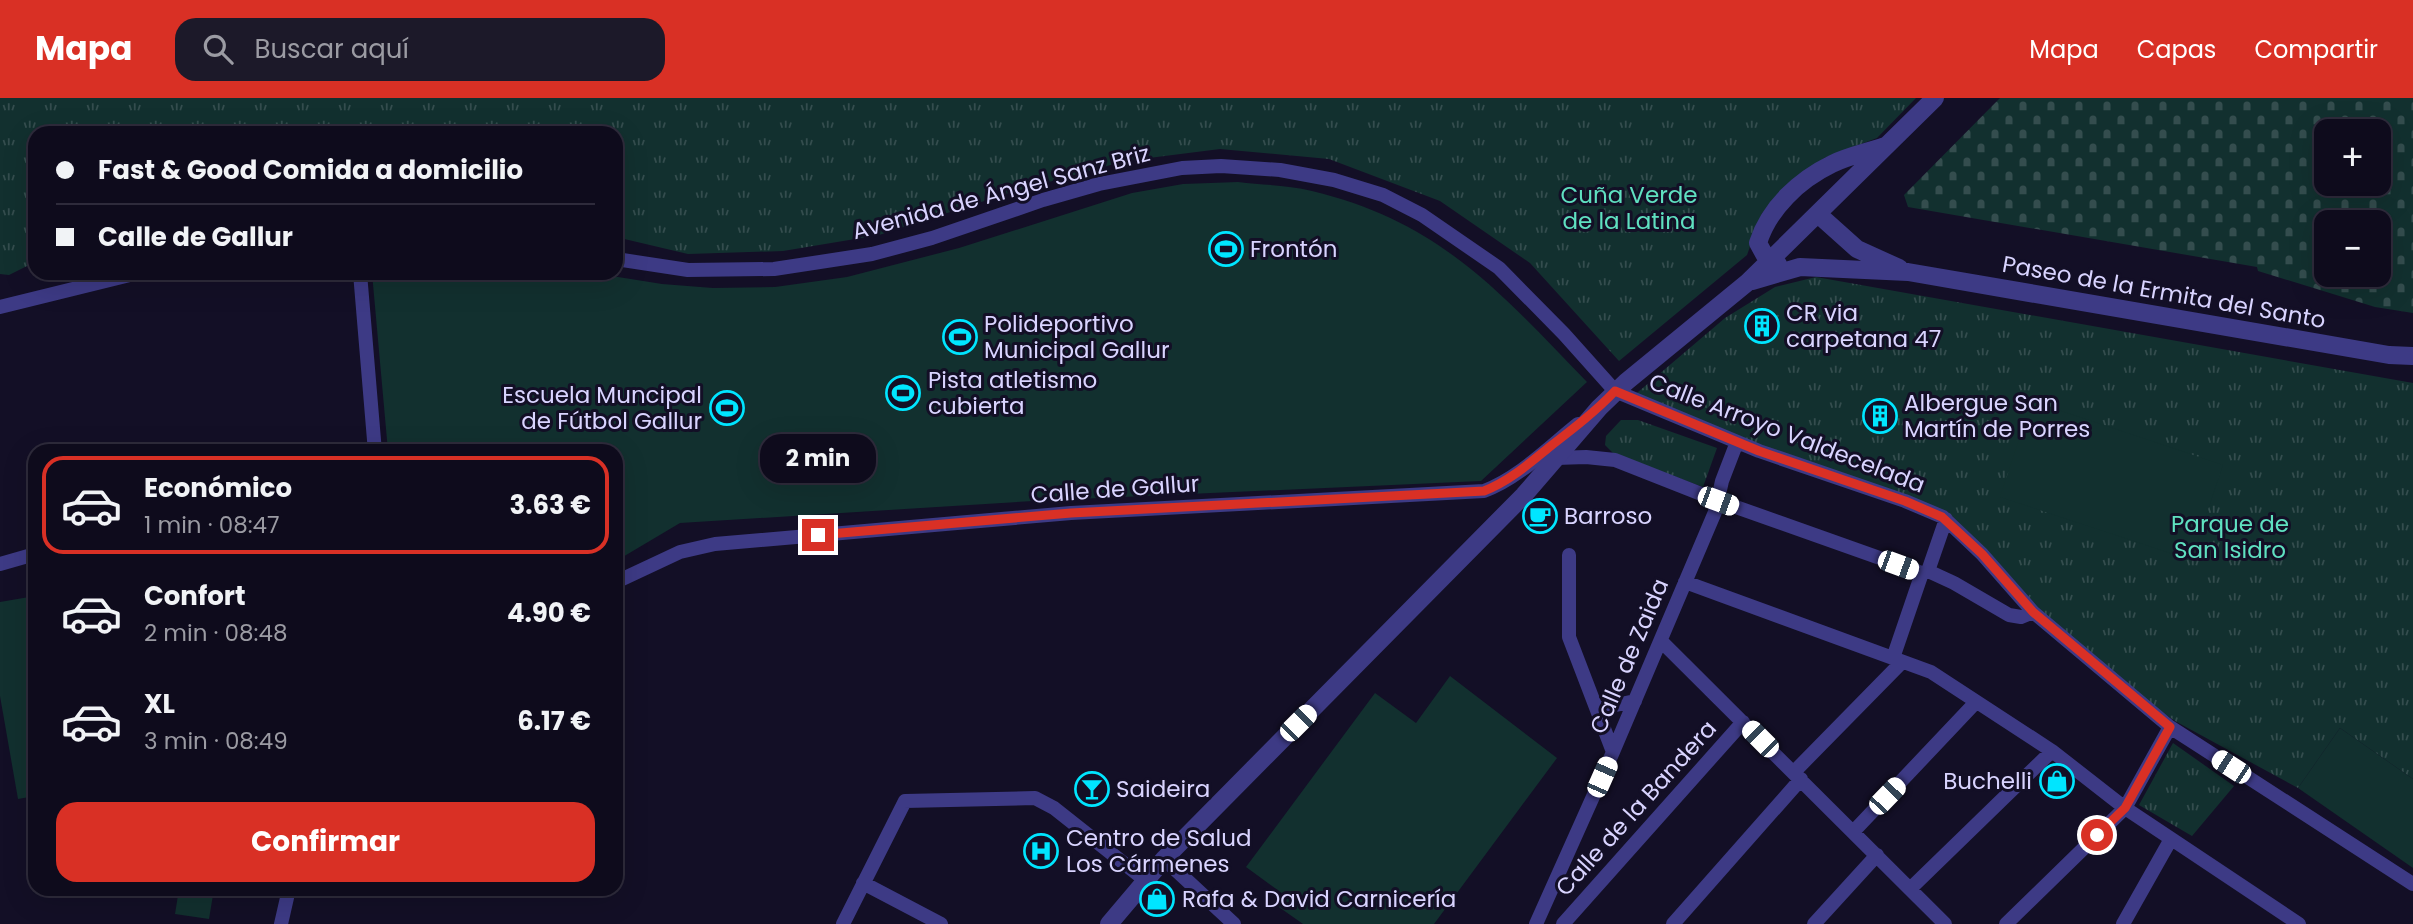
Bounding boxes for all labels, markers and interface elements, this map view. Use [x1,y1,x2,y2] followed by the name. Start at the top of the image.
[175,18,665,81] search box
[35,25,133,72] text: Mapa
[199,30,237,68] icon: search
[255,31,409,67] text: Buscar aquí
[2029,33,2099,66] text: Mapa
[2137,33,2216,66] text: Capas
[2254,33,2378,66] text: Compartir
[2314,119,2391,287] map controls
[2314,119,2391,196] button: +
[848,137,1154,247] street label: Avenida de Ángel Sanz Briz
[98,152,523,188] text: Fast & Good Comida a domicilio
[1560,179,1698,237] park label: Cuña Verde de la Latina
[2314,210,2391,287] button: −
[98,219,293,255] text: Calle de Gallur
[1207,230,1245,268] sports icon: Frontón
[1250,233,1337,265] place label: Frontón
[2000,248,2328,336] street label: Paseo de la Ermita del Santo
[1786,297,1941,355] place label: CR via carpetana 47
[1743,307,1781,345] building icon: CR via carpetana 47
[984,308,1169,366] place label: Polideportivo Municipal Gallur
[941,318,979,356] sports icon: Polideportivo Municipal Gallur
[928,364,1097,422] place label: Pista atletismo cubierta
[1644,366,1930,500] street label: Calle Arroyo Valdecelada
[884,374,922,412] sports icon: Pista atletismo cubierta
[502,379,702,437] place label: Escuela Muncipal de Fútbol Gallur
[1904,387,2090,445] place label: Albergue San Martín de Porres
[708,389,746,427] sports icon: Escuela Muncipal de Fútbol Gallur
[1861,397,1899,435] building icon: Albergue San Martín de Porres
[760,434,876,482] callout: 2 min
[786,442,850,474] text: 2 min
[1030,467,1200,511] street label: Calle de Gallur
[144,470,292,506] text: Económico
[60,474,123,537] icon: car
[1695,484,1742,518] car
[509,487,591,523] text: 3.63 €
[1521,497,1559,535] cafe icon: Barroso
[1564,500,1652,532] place label: Barroso
[2171,508,2289,566] park label: Parque de San Isidro
[144,509,280,541] text: 1 min · 08:47
[802,519,834,551] route end
[1875,548,1922,582] car
[1582,573,1676,739] street label: Calle de Zaida
[144,578,246,614] text: Confort
[60,582,123,645] icon: car
[507,595,591,631] text: 4.90 €
[144,617,287,649] text: 2 min · 08:48
[144,686,175,722] text: XL
[60,690,123,753] icon: car
[1276,701,1321,745] car
[517,703,591,739] text: 6.17 €
[1548,713,1724,903] street label: Calle de la Bandera
[1738,717,1783,761] car
[144,725,288,757] text: 3 min · 08:49
[2208,747,2255,787] car
[1584,754,1621,800] car
[2038,762,2076,800] shop icon: Buchelli
[1943,765,2032,797] place label: Buchelli
[1073,770,1111,808] bar icon: Saideira
[1116,773,1210,805] place label: Saideira
[1865,774,1910,818] car
[56,802,595,882] button: Confirmar
[2081,819,2113,851] route start
[1066,822,1251,880] place label: Centro de Salud Los Cármenes
[1022,832,1060,870] hospital icon: Centro de Salud Los Cármenes
[1138,880,1176,918] shop icon: Rafa & David Carnicería
[1182,883,1456,915] place label: Rafa & David Carnicería

